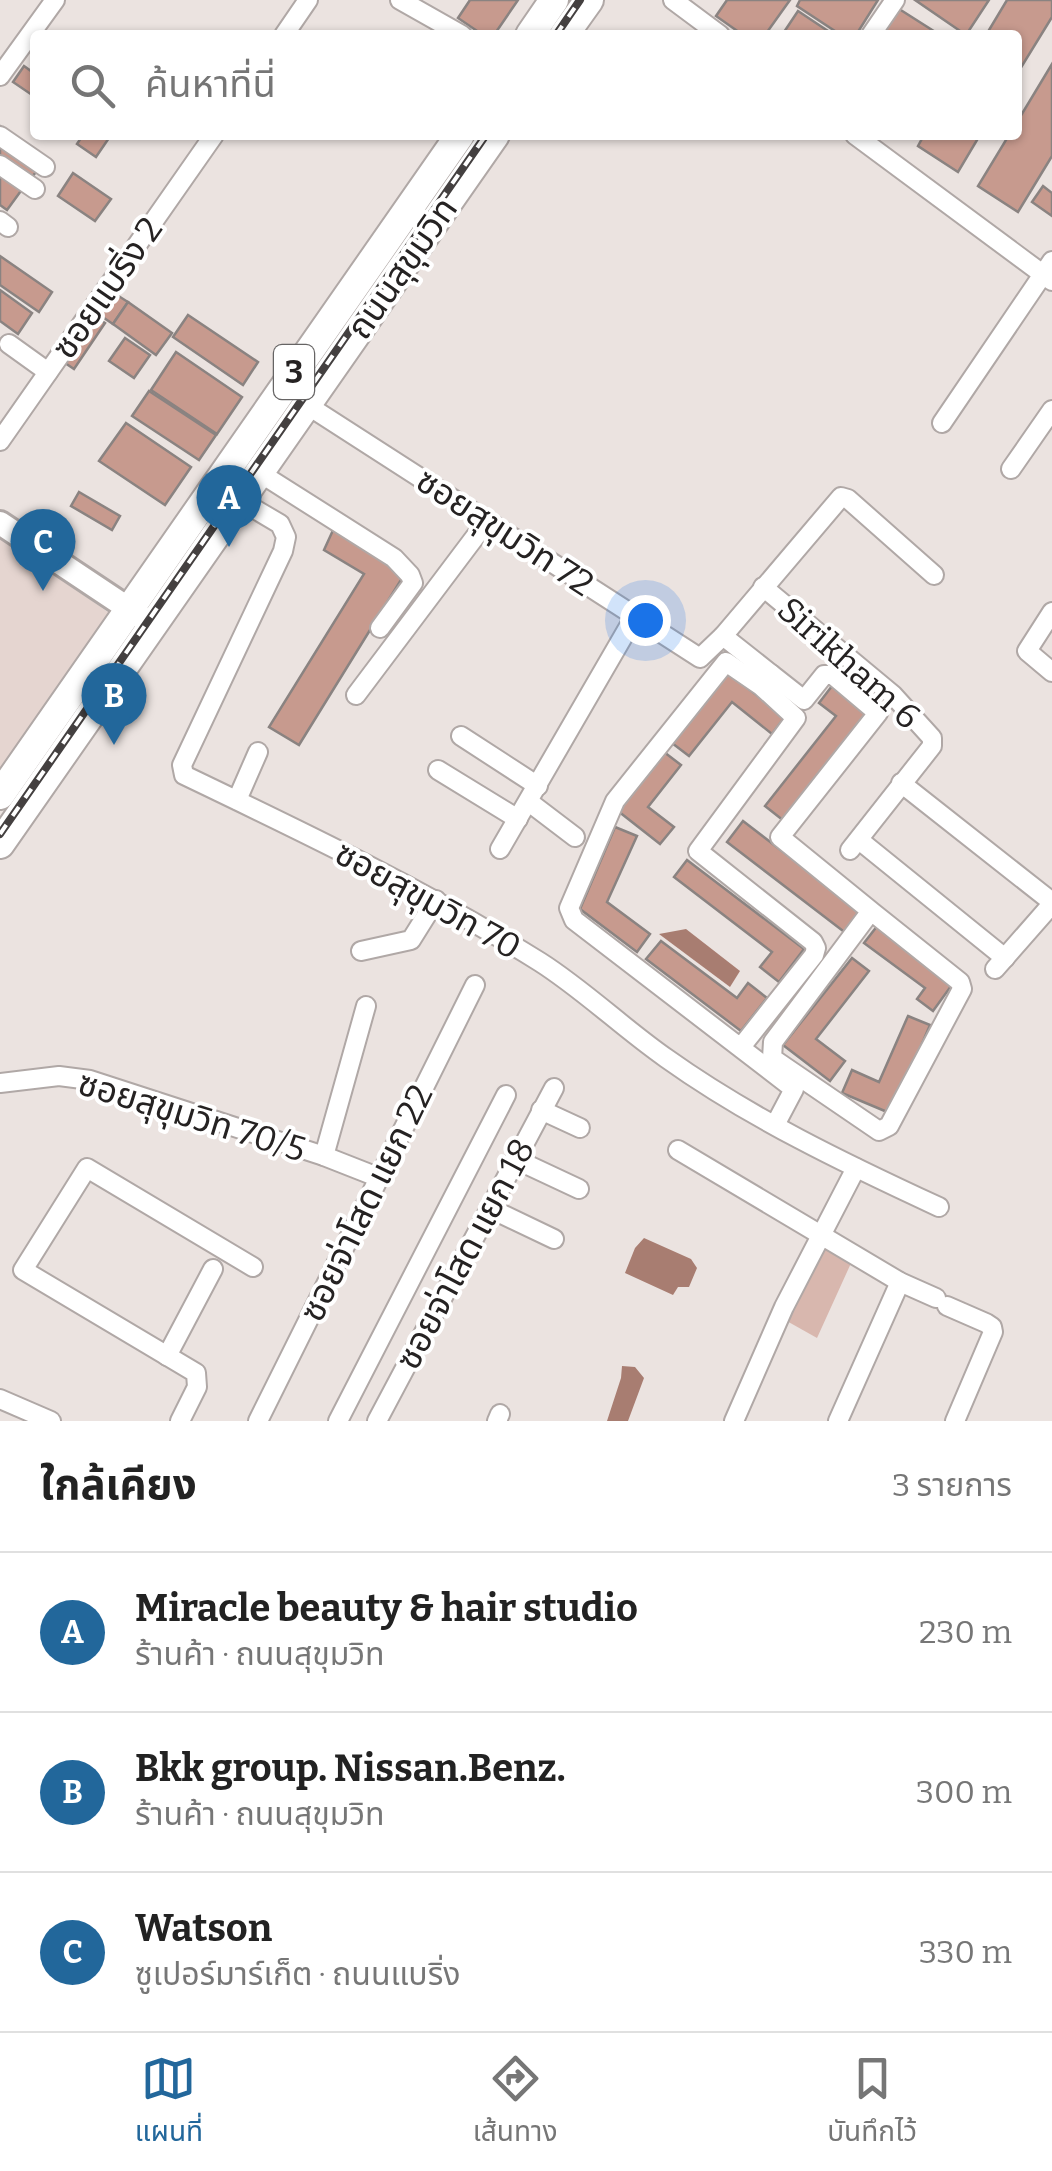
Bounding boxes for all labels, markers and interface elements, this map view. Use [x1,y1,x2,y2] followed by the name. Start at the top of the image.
[30,30,1022,140] search box
[65,58,120,113] icon: search
[145,61,276,107] text: ค้นหาที่นี่
[338,189,466,347] street label: ถนนสุขุมวิท
[42,209,171,367] street label: ซอยแบริ่ง 2
[274,345,314,399] road number: 3
[408,459,602,605] street label: ซอยสุขุมวิท 72
[196,464,262,547] pin: A
[10,508,76,591] pin: C
[769,588,929,738] street label: Sirikham 6
[620,595,671,646] your location
[82,662,146,745] pin: B
[328,832,528,968] street label: ซอยสุขุมวิท 70
[73,1061,311,1171] street label: ซอยสุขุมวิท 70/5
[291,1078,441,1328] street label: ซอยจ่าโสด แยก 22
[387,1132,543,1376] street label: ซอยจ่าโสด แยก 18
[40,1460,197,1510] text: ใกล้เคียง
[892,1466,1012,1504] text: 3 รายการ
[135,1585,638,1631] text: Miracle beauty & hair studio
[61,1613,84,1651] text: A
[919,1613,1012,1651] text: 230 m
[135,1635,385,1673] text: ร้านค้า · ถนนสุขุมวิท
[135,1745,566,1791] text: Bkk group. Nissan.Benz.
[62,1773,83,1811] text: B
[916,1773,1012,1811] text: 300 m
[135,1795,385,1833] text: ร้านค้า · ถนนสุขุมวิท
[135,1905,272,1951] text: Watson
[62,1933,83,1971] text: C
[919,1933,1012,1971] text: 330 m
[135,1955,460,1993] text: ซูเปอร์มาร์เก็ต · ถนนแบริ่ง
[135,2051,203,2154] tab: แผนที่
[473,2051,557,2154] tab: เส้นทาง
[827,2051,917,2154] tab: บันทึกไว้

